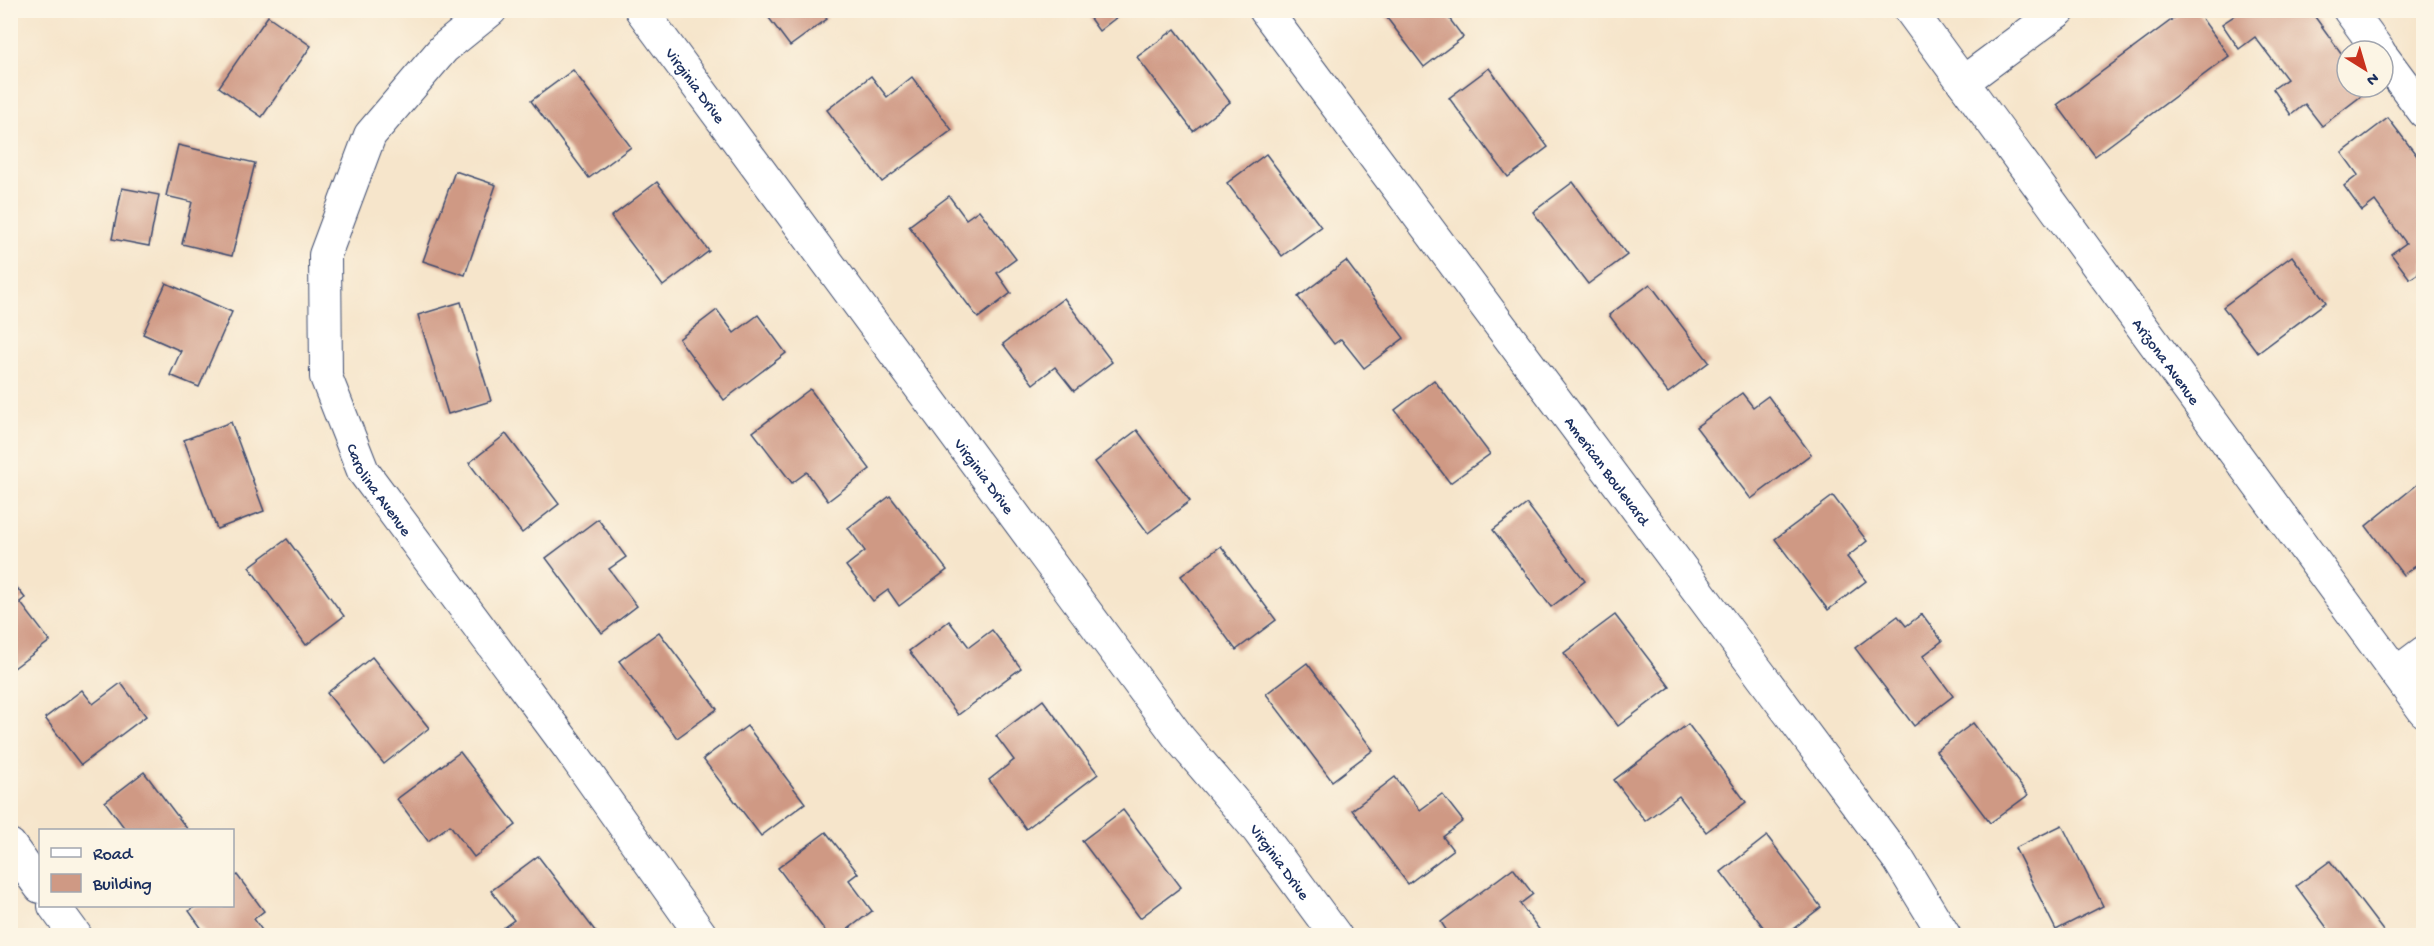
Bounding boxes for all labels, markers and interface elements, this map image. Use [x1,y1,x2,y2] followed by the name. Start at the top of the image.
[2335,39,2395,99] north arrow
[659,45,728,129] street label: Virginia Drive
[2362,67,2382,89] text: N
[2126,316,2203,410] street label: Arizona Avenue
[1559,414,1653,532] street label: American Boulevard
[948,435,1017,520] street label: Virginia Drive
[340,442,415,542] street label: Carolina Avenue
[1243,821,1313,905] street label: Virginia Drive
[39,829,234,907] legend
[93,845,134,866] text: Road
[92,875,152,896] text: Building

